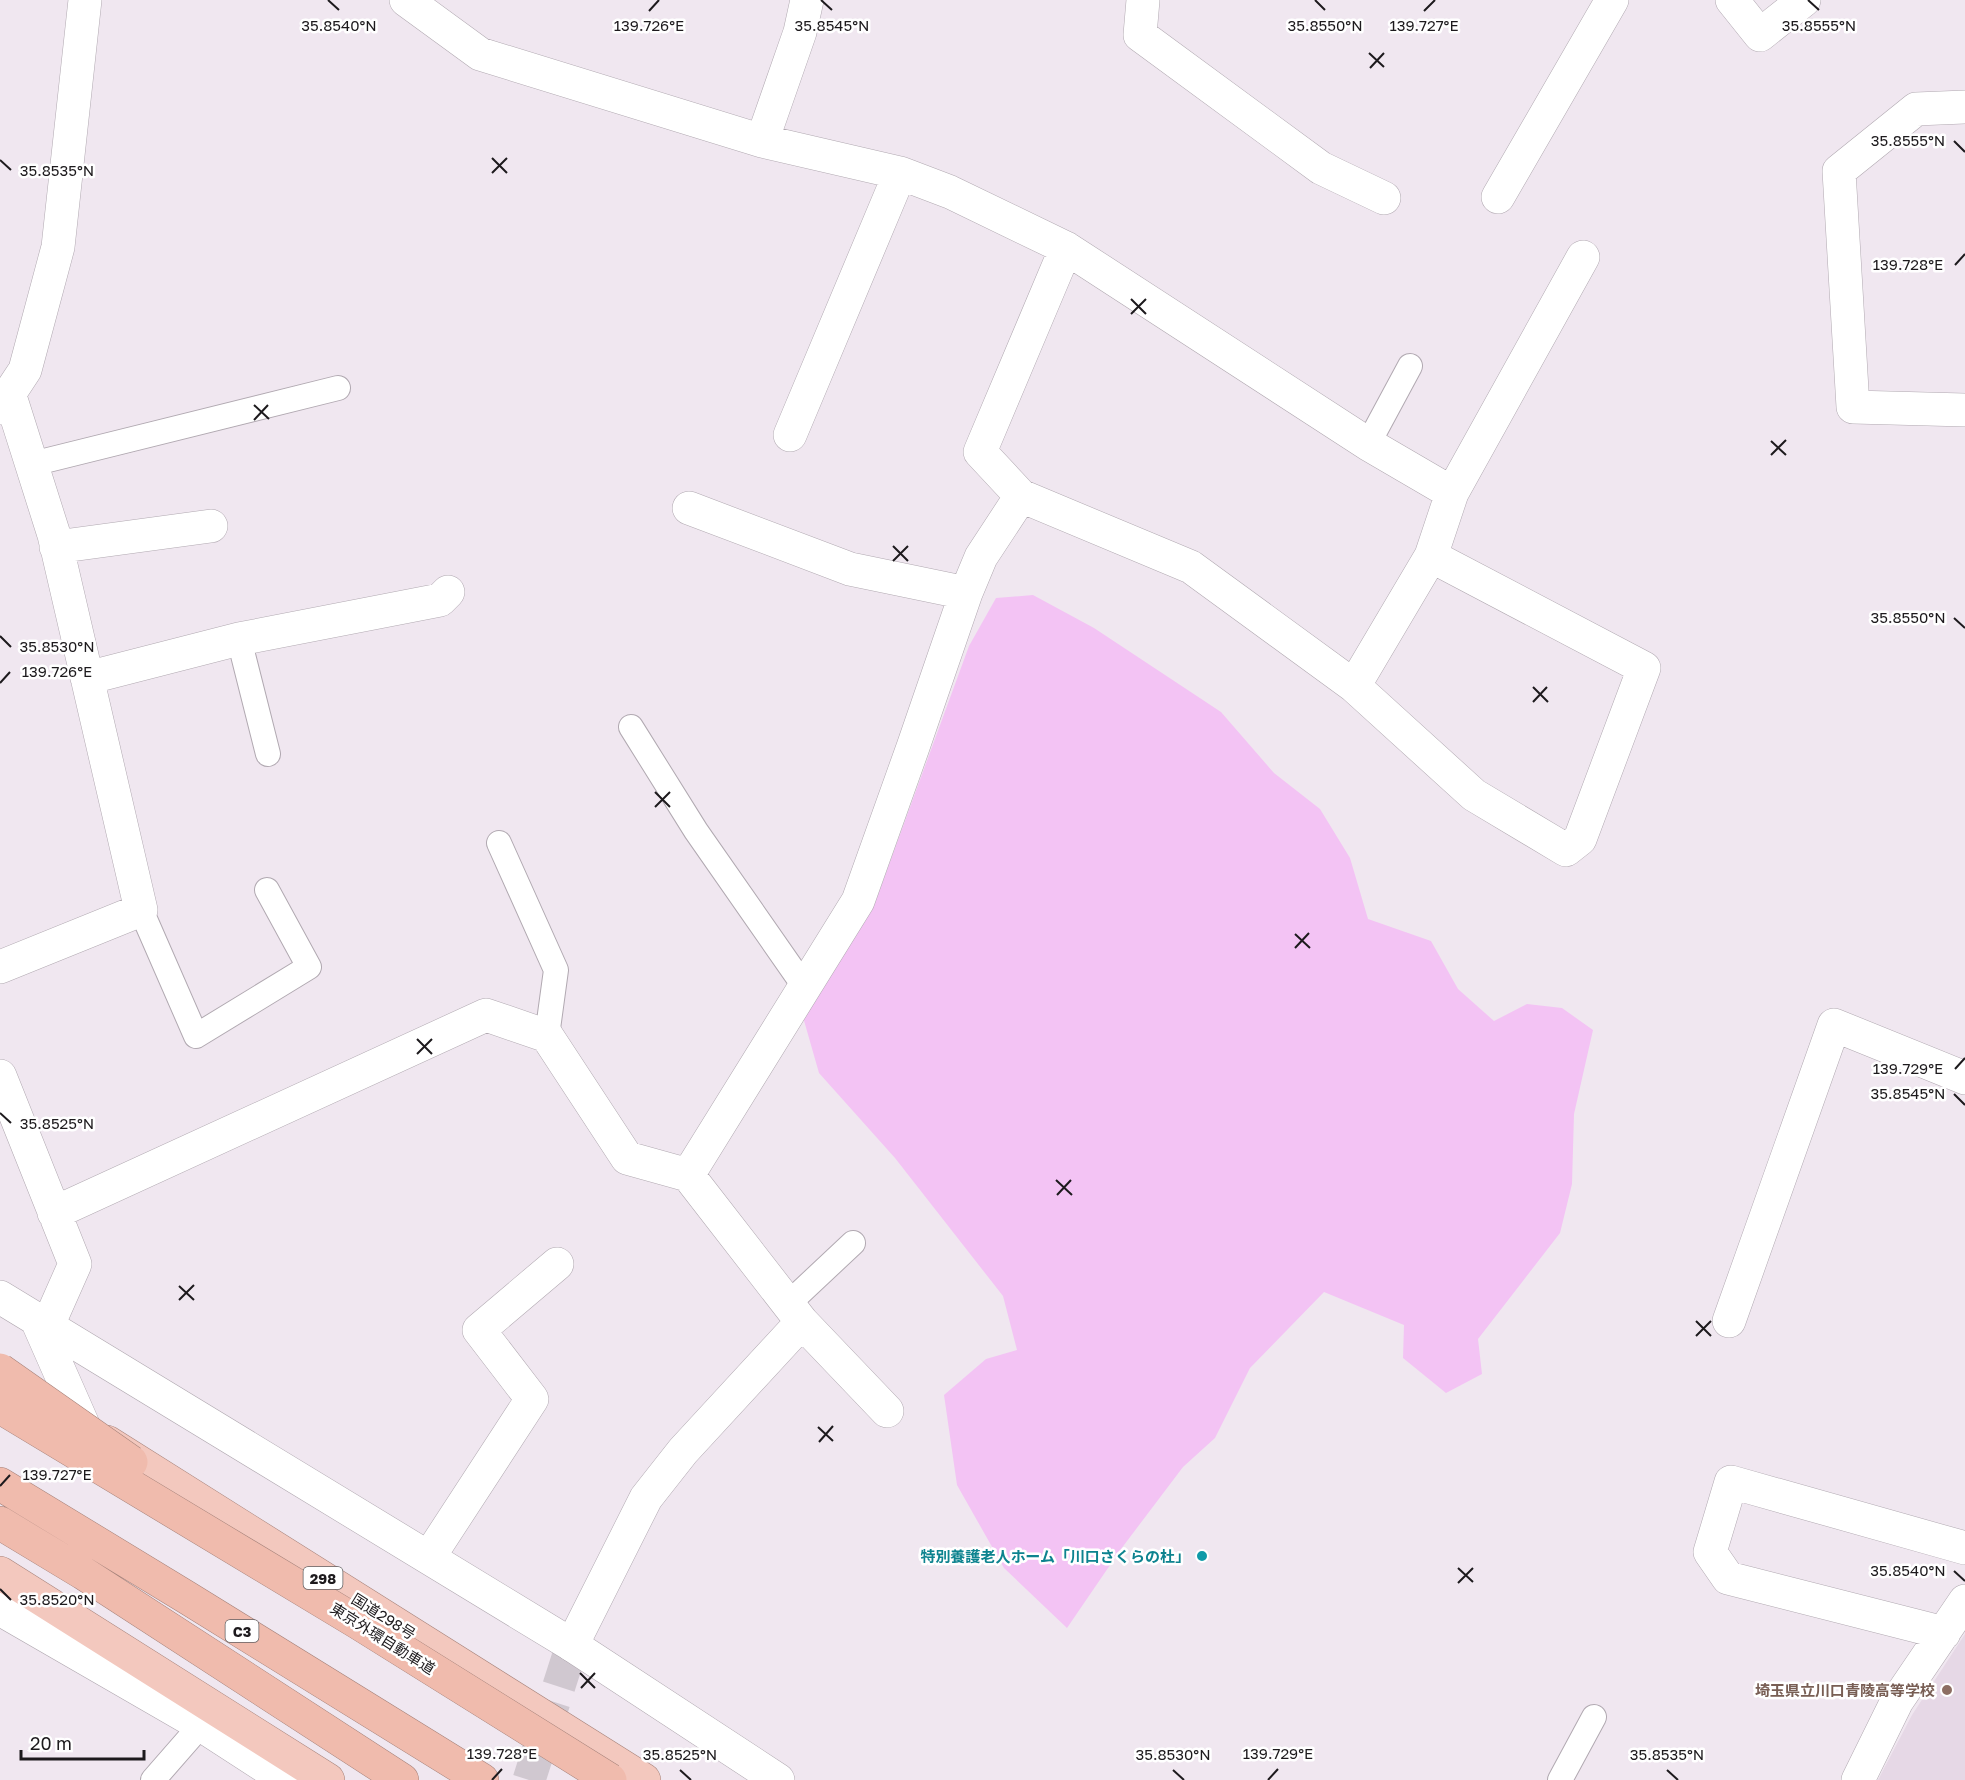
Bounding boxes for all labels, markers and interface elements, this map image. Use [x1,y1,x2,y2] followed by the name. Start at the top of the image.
[301,16,377,34] text: 35.8540°N
[614,16,684,34] text: 139.726°E
[795,16,869,34] text: 35.8545°N
[1287,16,1363,34] text: 35.8550°N
[1389,16,1459,34] text: 139.727°E
[1782,16,1856,34] text: 35.8555°N
[1871,131,1945,149] text: 35.8555°N
[20,161,94,179] text: 35.8535°N
[1873,255,1943,273] text: 139.728°E
[1870,608,1946,626] text: 35.8550°N
[19,637,95,655] text: 35.8530°N
[22,662,92,680] text: 139.726°E
[1873,1059,1943,1077] text: 139.729°E
[1871,1084,1945,1102] text: 35.8545°N
[20,1114,94,1132] text: 35.8525°N
[22,1465,92,1483] text: 139.727°E
[920,1547,1190,1565] place label: 特別養護老人ホーム「川口さくらの杜」
[1195,1549,1209,1563] marker: 特別養護老人ホーム「川口さくらの杜」
[1870,1561,1946,1579] text: 35.8540°N
[304,1567,342,1589] road number: 298
[349,1589,419,1643] street label: 国道298号
[19,1590,95,1608] text: 35.8520°N
[327,1599,439,1677] street label: 東京外環自動車道
[226,1620,258,1642] road number: C3
[1755,1681,1935,1699] place label: 埼玉県立川口青陵高等学校
[1940,1683,1954,1697] marker: 埼玉県立川口青陵高等学校
[21,1723,144,1761] scale bar
[30,1732,72,1754] text: 20 m
[467,1744,537,1762] text: 139.728°E
[1243,1744,1313,1762] text: 139.729°E
[643,1745,717,1763] text: 35.8525°N
[1135,1745,1211,1763] text: 35.8530°N
[1630,1745,1704,1763] text: 35.8535°N

